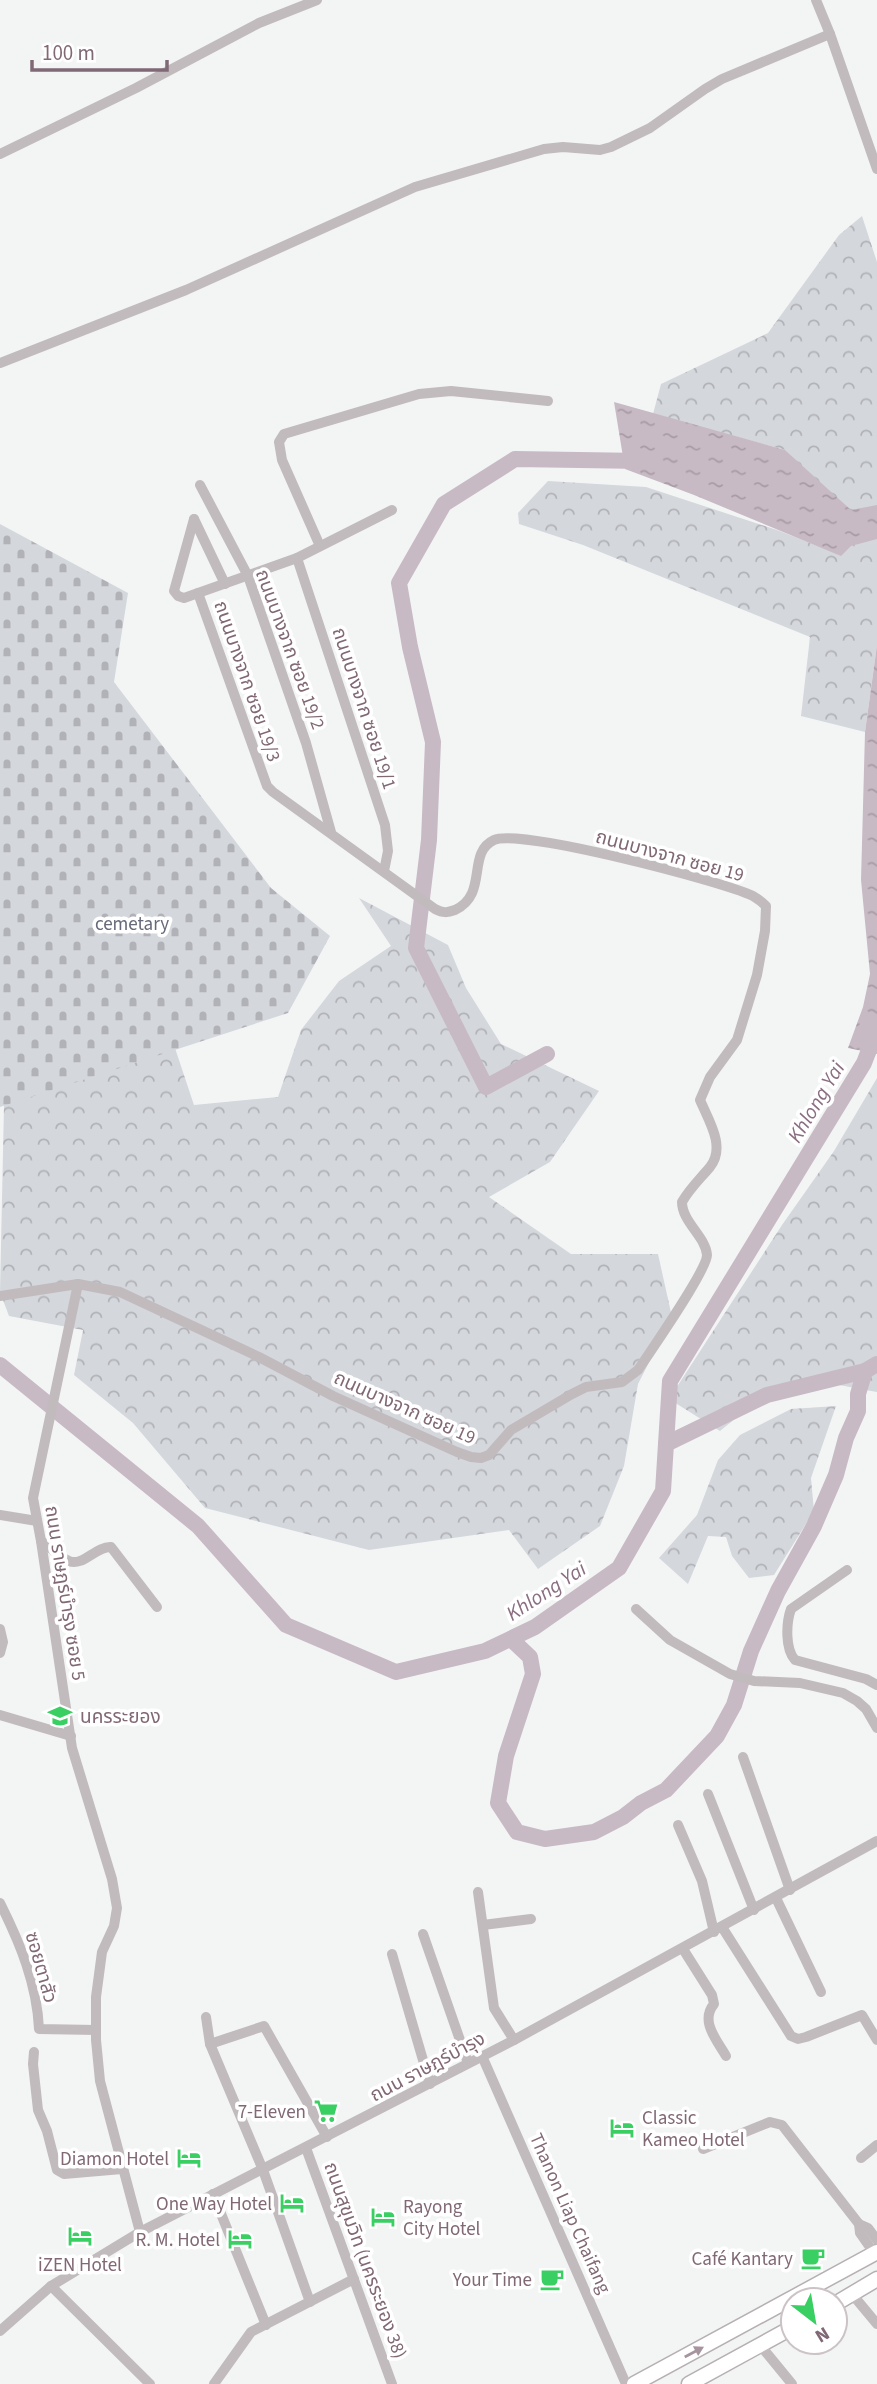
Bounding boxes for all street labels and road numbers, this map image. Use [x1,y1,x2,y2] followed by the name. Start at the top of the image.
[248,566,331,733] street label: ถนนบางจาก ซอย 19/2
[206,597,287,766] street label: ถนนบางจาก ซอย 19/3
[325,624,402,793] street label: ถนนบางจาก ซอย 19/1
[592,824,747,889] street label: ถนนบางจาก ซอย 19
[329,1365,480,1452] street label: ถนนบางจาก ซอย 19
[37,1504,92,1683] street label: ถนน ราษฎร์บำรุง ซอย 5
[18,1929,64,2006] street label: ซอยตาสัว
[365,2026,490,2109] street label: ถนน ราษฎร์บำรุง
[522,2129,617,2298] street label: Thanon Liap Chaifang
[316,2159,413,2363] street label: ถนนสุขุมวิท (นครระยอง 38)

